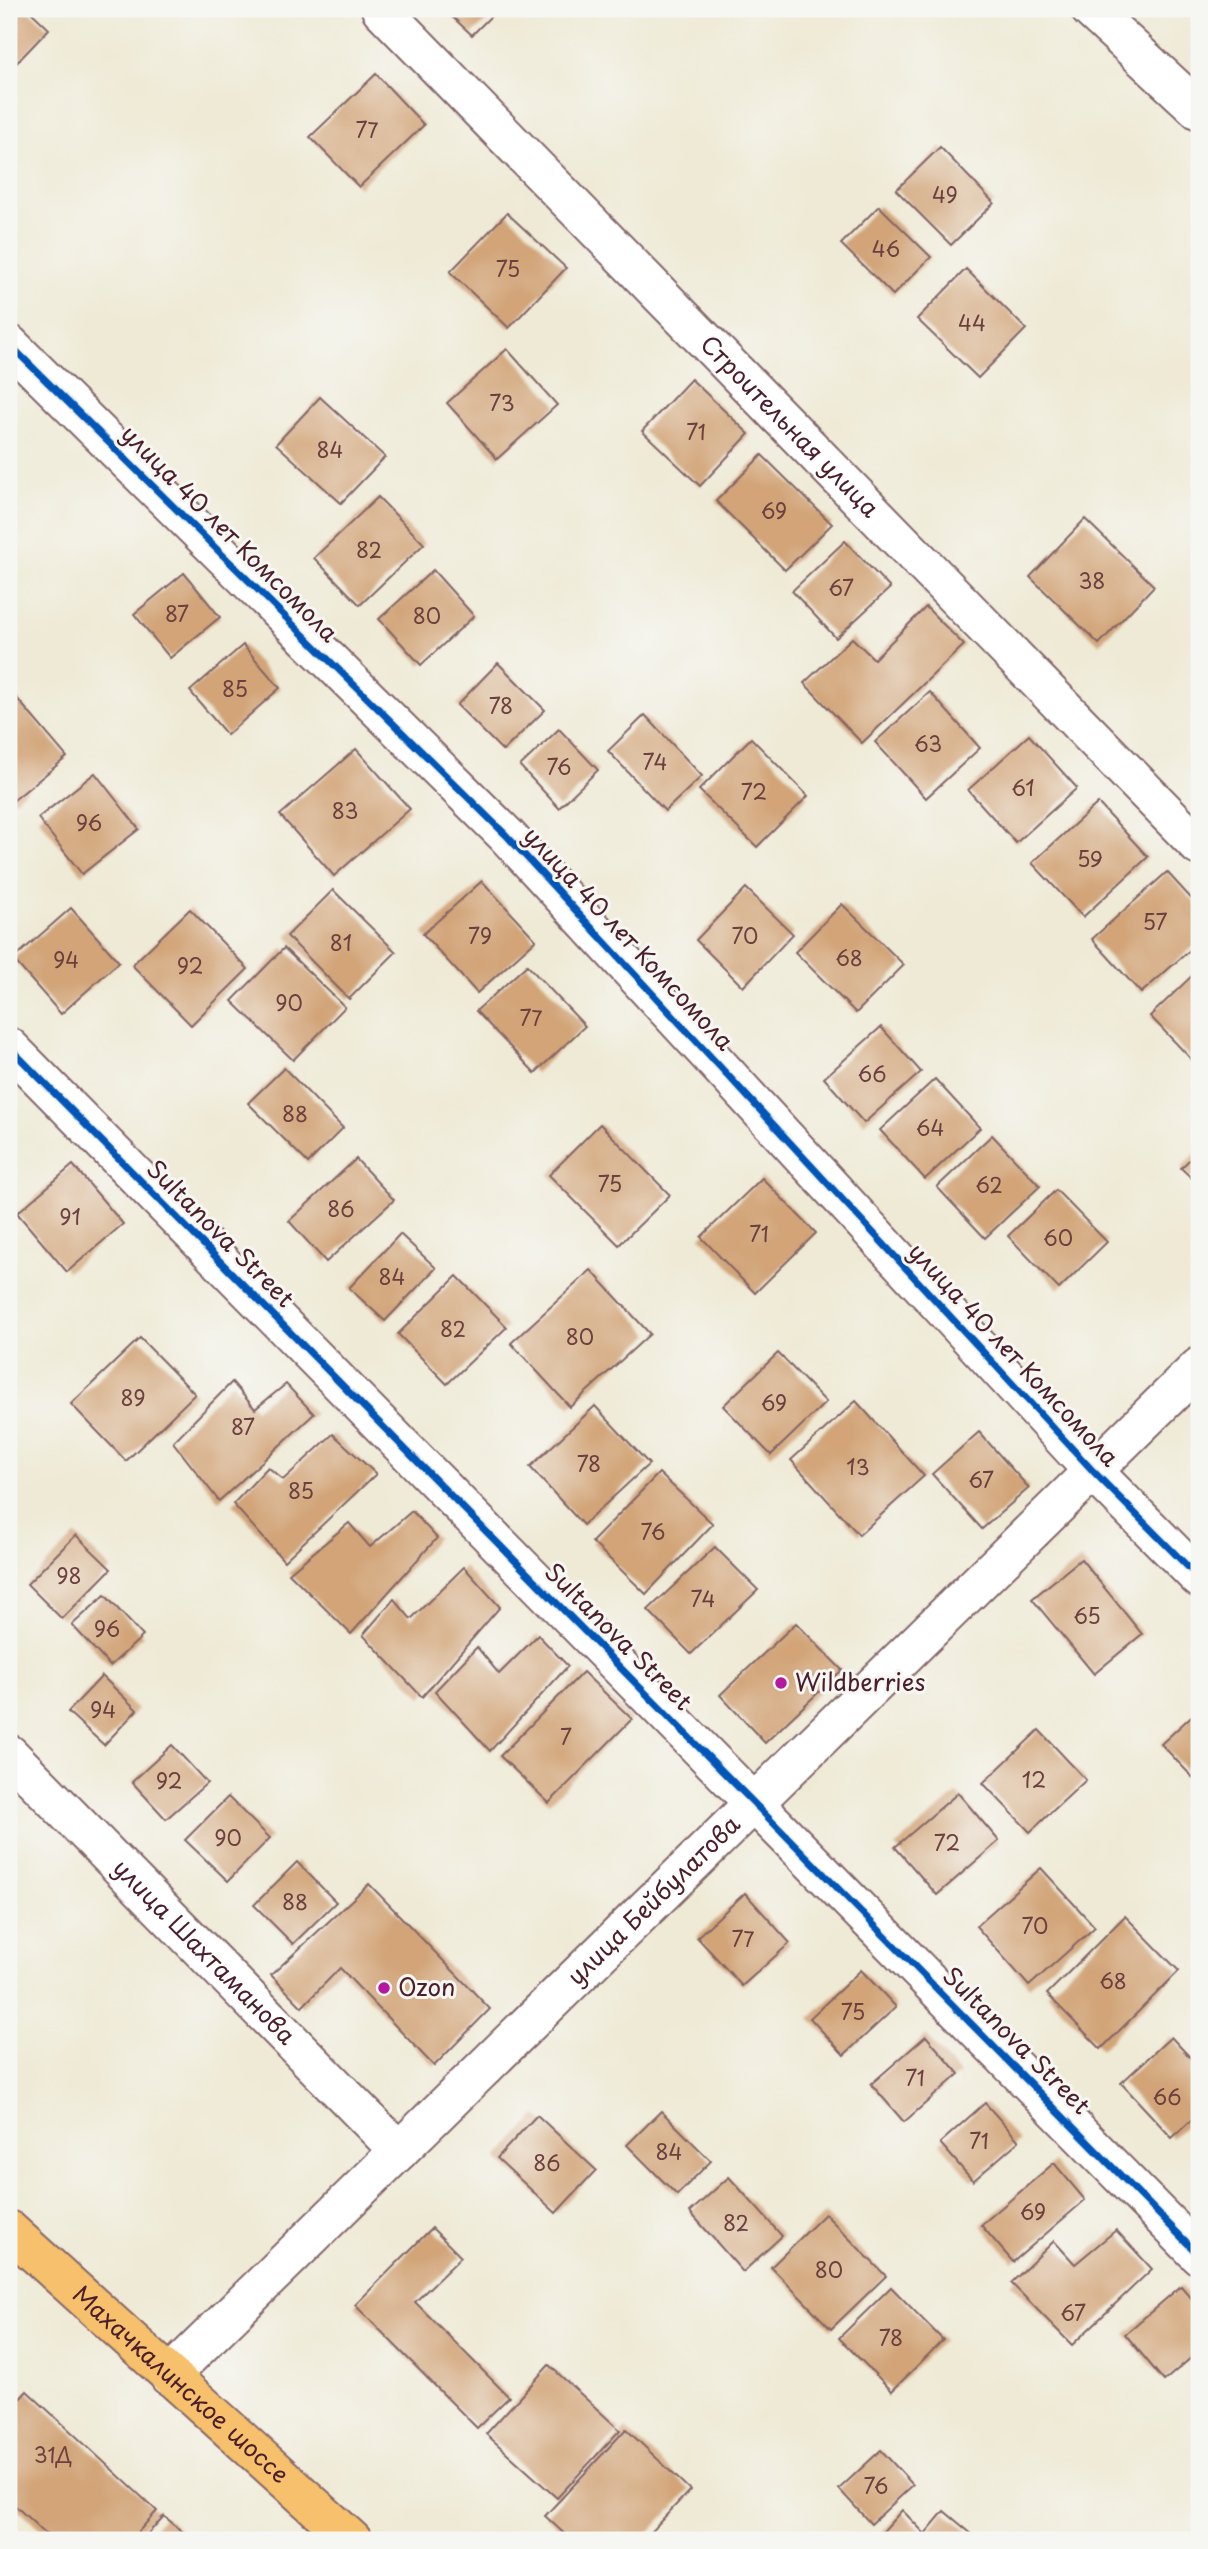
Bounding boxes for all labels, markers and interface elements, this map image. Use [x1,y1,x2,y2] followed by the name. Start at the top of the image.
[355,113,379,145] house number: 77
[932,178,958,210] house number: 49
[872,232,900,264] house number: 46
[496,252,520,284] house number: 75
[958,306,986,338] house number: 44
[693,326,888,525] street label: Строительная улица
[489,386,515,418] house number: 73
[686,415,706,447] house number: 71
[113,416,347,650] street label: улица 40 лет Комсомола
[316,433,344,465] house number: 84
[761,494,787,526] house number: 69
[356,533,382,565] house number: 82
[1079,564,1106,596] house number: 38
[828,571,854,603] house number: 67
[165,597,189,629] house number: 87
[413,599,441,631] house number: 80
[222,672,248,704] house number: 85
[489,689,513,721] house number: 78
[914,727,942,759] house number: 63
[643,745,667,777] house number: 74
[547,750,571,782] house number: 76
[1011,771,1035,803] house number: 61
[741,775,767,807] house number: 72
[332,794,358,826] house number: 83
[76,806,102,838] house number: 96
[516,818,743,1058] street label: улица 40 лет Комсомола
[1077,842,1103,874] house number: 59
[1142,905,1168,937] house number: 57
[468,919,492,951] house number: 79
[732,919,758,951] house number: 70
[330,926,352,958] house number: 81
[835,941,863,973] house number: 68
[53,943,79,975] house number: 94
[177,949,203,981] house number: 92
[275,986,303,1018] house number: 90
[519,1001,543,1033] house number: 77
[857,1057,887,1089] house number: 66
[282,1097,308,1129] house number: 88
[916,1111,944,1143] house number: 64
[139,1150,304,1315] street label: Sultanova Street
[598,1167,622,1199] house number: 75
[975,1168,1003,1200] house number: 62
[327,1192,355,1224] house number: 86
[59,1200,81,1232] house number: 91
[749,1217,769,1249] house number: 71
[1043,1221,1073,1253] house number: 60
[901,1234,1128,1474] street label: улица 40 лет Комсомола
[378,1260,406,1292] house number: 84
[440,1312,466,1344] house number: 82
[566,1320,594,1352] house number: 80
[120,1381,146,1413] house number: 89
[761,1386,787,1418] house number: 69
[231,1410,255,1442] house number: 87
[577,1447,601,1479] house number: 78
[846,1450,870,1482] house number: 13
[968,1463,994,1495] house number: 67
[288,1474,314,1506] house number: 85
[641,1515,665,1547] house number: 76
[537,1553,702,1718] street label: Sultanova Street
[56,1559,82,1591] house number: 98
[691,1582,715,1614] house number: 74
[1073,1599,1101,1631] house number: 65
[94,1612,120,1644] house number: 96
[795,1663,925,1699] place label: Wildberries
[773,1675,789,1691] marker: Wildberries
[90,1693,116,1725] house number: 94
[560,1720,572,1752] house number: 7
[1022,1763,1046,1795] house number: 12
[156,1764,182,1796] house number: 92
[558,1806,747,1993] street label: улица Бейбулатова
[214,1821,242,1853] house number: 90
[934,1826,960,1858] house number: 72
[105,1850,305,2052] street label: улица Шахтаманова
[282,1885,308,1917] house number: 88
[1022,1909,1048,1941] house number: 70
[731,1922,755,1954] house number: 77
[935,1957,1100,2122] street label: Sultanova Street
[1099,1964,1127,1996] house number: 68
[398,1968,455,2004] place label: Ozon
[376,1980,392,1996] marker: Ozon
[841,1995,865,2027] house number: 75
[905,2061,925,2093] house number: 71
[1152,2080,1182,2112] house number: 66
[969,2124,989,2156] house number: 71
[655,2135,683,2167] house number: 84
[533,2146,561,2178] house number: 86
[1020,2195,1046,2227] house number: 69
[723,2206,749,2238] house number: 82
[815,2253,843,2285] house number: 80
[65,2276,298,2491] street label: Махачкалинское шоссе
[1060,2296,1086,2328] house number: 67
[879,2321,903,2353] house number: 78
[34,2438,72,2470] house number: 31Д
[864,2469,888,2501] house number: 76

